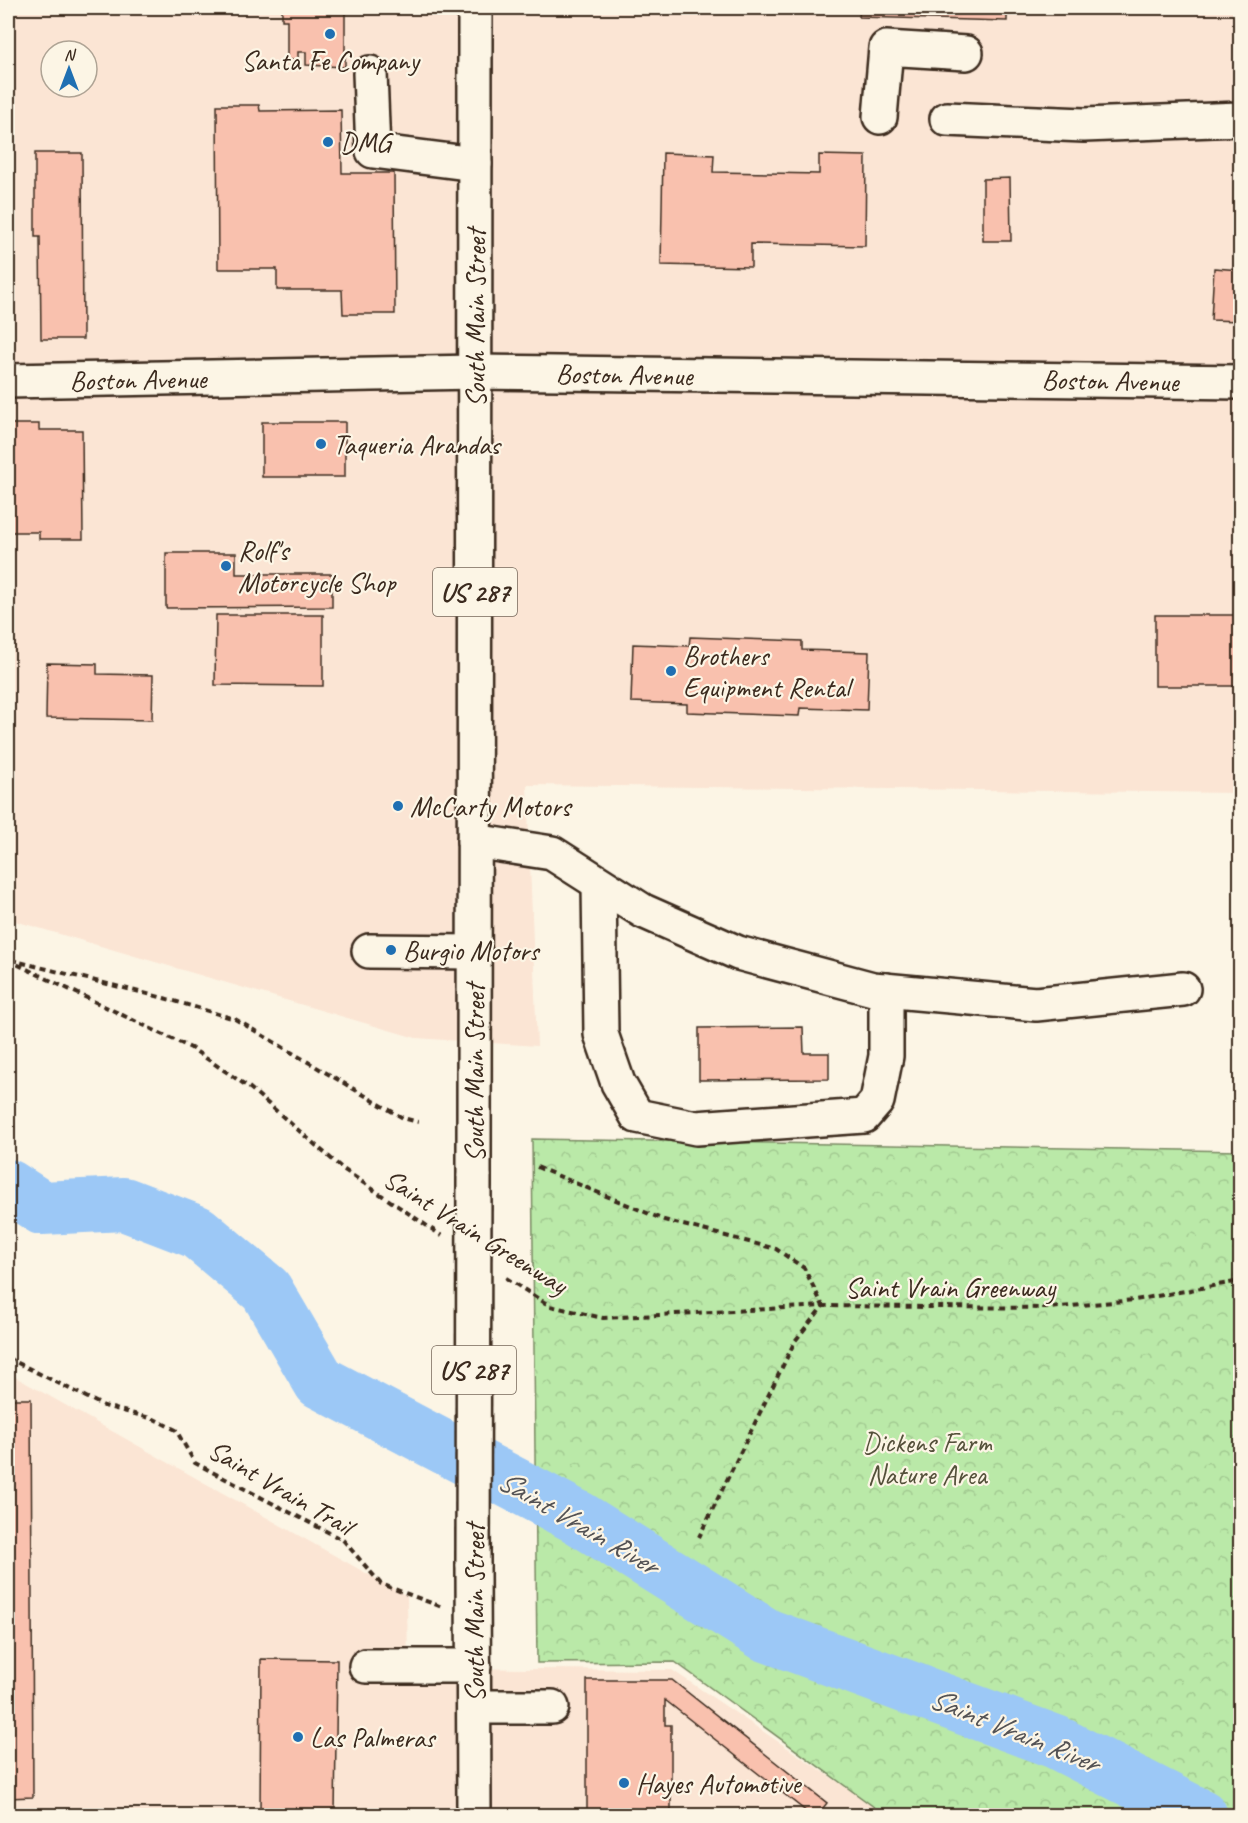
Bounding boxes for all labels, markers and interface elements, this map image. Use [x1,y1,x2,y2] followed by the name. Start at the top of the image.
[323,27,337,41] marker: Santa Fe Company
[39,39,99,99] north arrow
[241,43,421,78] place label: Santa Fe Company
[64,45,77,65] text: N
[340,125,394,160] place label: DMG
[321,135,335,149] marker: DMG
[458,225,493,407] street label: South Main Street
[555,356,695,393] street label: Boston Avenue
[69,361,209,398] street label: Boston Avenue
[1041,362,1181,399] street label: Boston Avenue
[333,427,502,462] place label: Taqueria Arandas
[314,437,328,451] marker: Taqueria Arandas
[238,533,397,600] place label: Rolf's Motorcycle Shop
[219,559,233,573] marker: Rolf's Motorcycle Shop
[433,568,517,616] road number: US 287
[683,638,855,705] place label: Brothers Equipment Rental
[664,664,678,678] marker: Brothers Equipment Rental
[410,789,573,824] place label: McCarty Motors
[391,799,405,813] marker: McCarty Motors
[403,933,541,968] place label: Burgio Motors
[384,943,398,957] marker: Burgio Motors
[457,980,492,1162] street label: South Main Street
[377,1161,576,1303] street label: Saint Vrain Greenway
[845,1270,1058,1305] street label: Saint Vrain Greenway
[432,1346,516,1394] road number: US 287
[862,1425,993,1492] park label: Dickens Farm Nature Area
[202,1432,364,1546] street label: Saint Vrain Trail
[491,1461,669,1586] water label: Saint Vrain River
[457,1520,492,1702] street label: South Main Street
[924,1679,1109,1783] water label: Saint Vrain River
[310,1720,437,1755] place label: Las Palmeras
[291,1730,305,1744] marker: Las Palmeras
[636,1766,802,1801] place label: Hayes Automotive
[617,1776,631,1790] marker: Hayes Automotive

